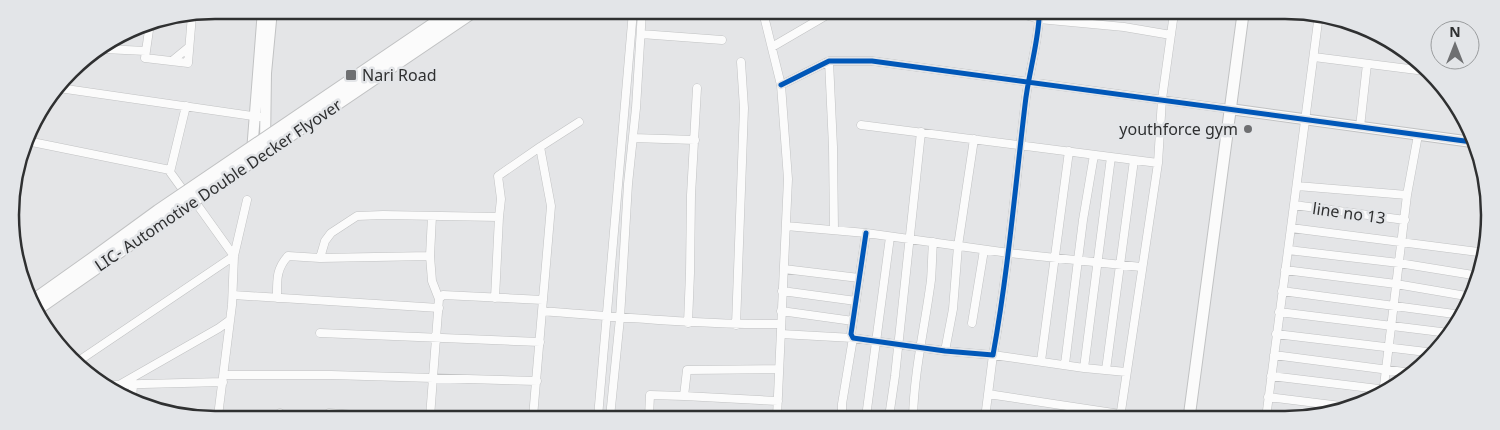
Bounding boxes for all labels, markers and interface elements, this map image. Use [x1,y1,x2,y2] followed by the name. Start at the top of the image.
[1430,20,1480,70] north arrow
[1449,22,1461,41] text: N
[362,64,436,86] place label: Nari Road
[344,68,358,82] marker: Nari Road
[90,94,346,276] street label: LIC- Automotive Double Decker Flyover
[1119,118,1238,140] place label: youthforce gym
[1242,123,1254,135] marker: youthforce gym
[1311,197,1387,229] street label: line no 13

